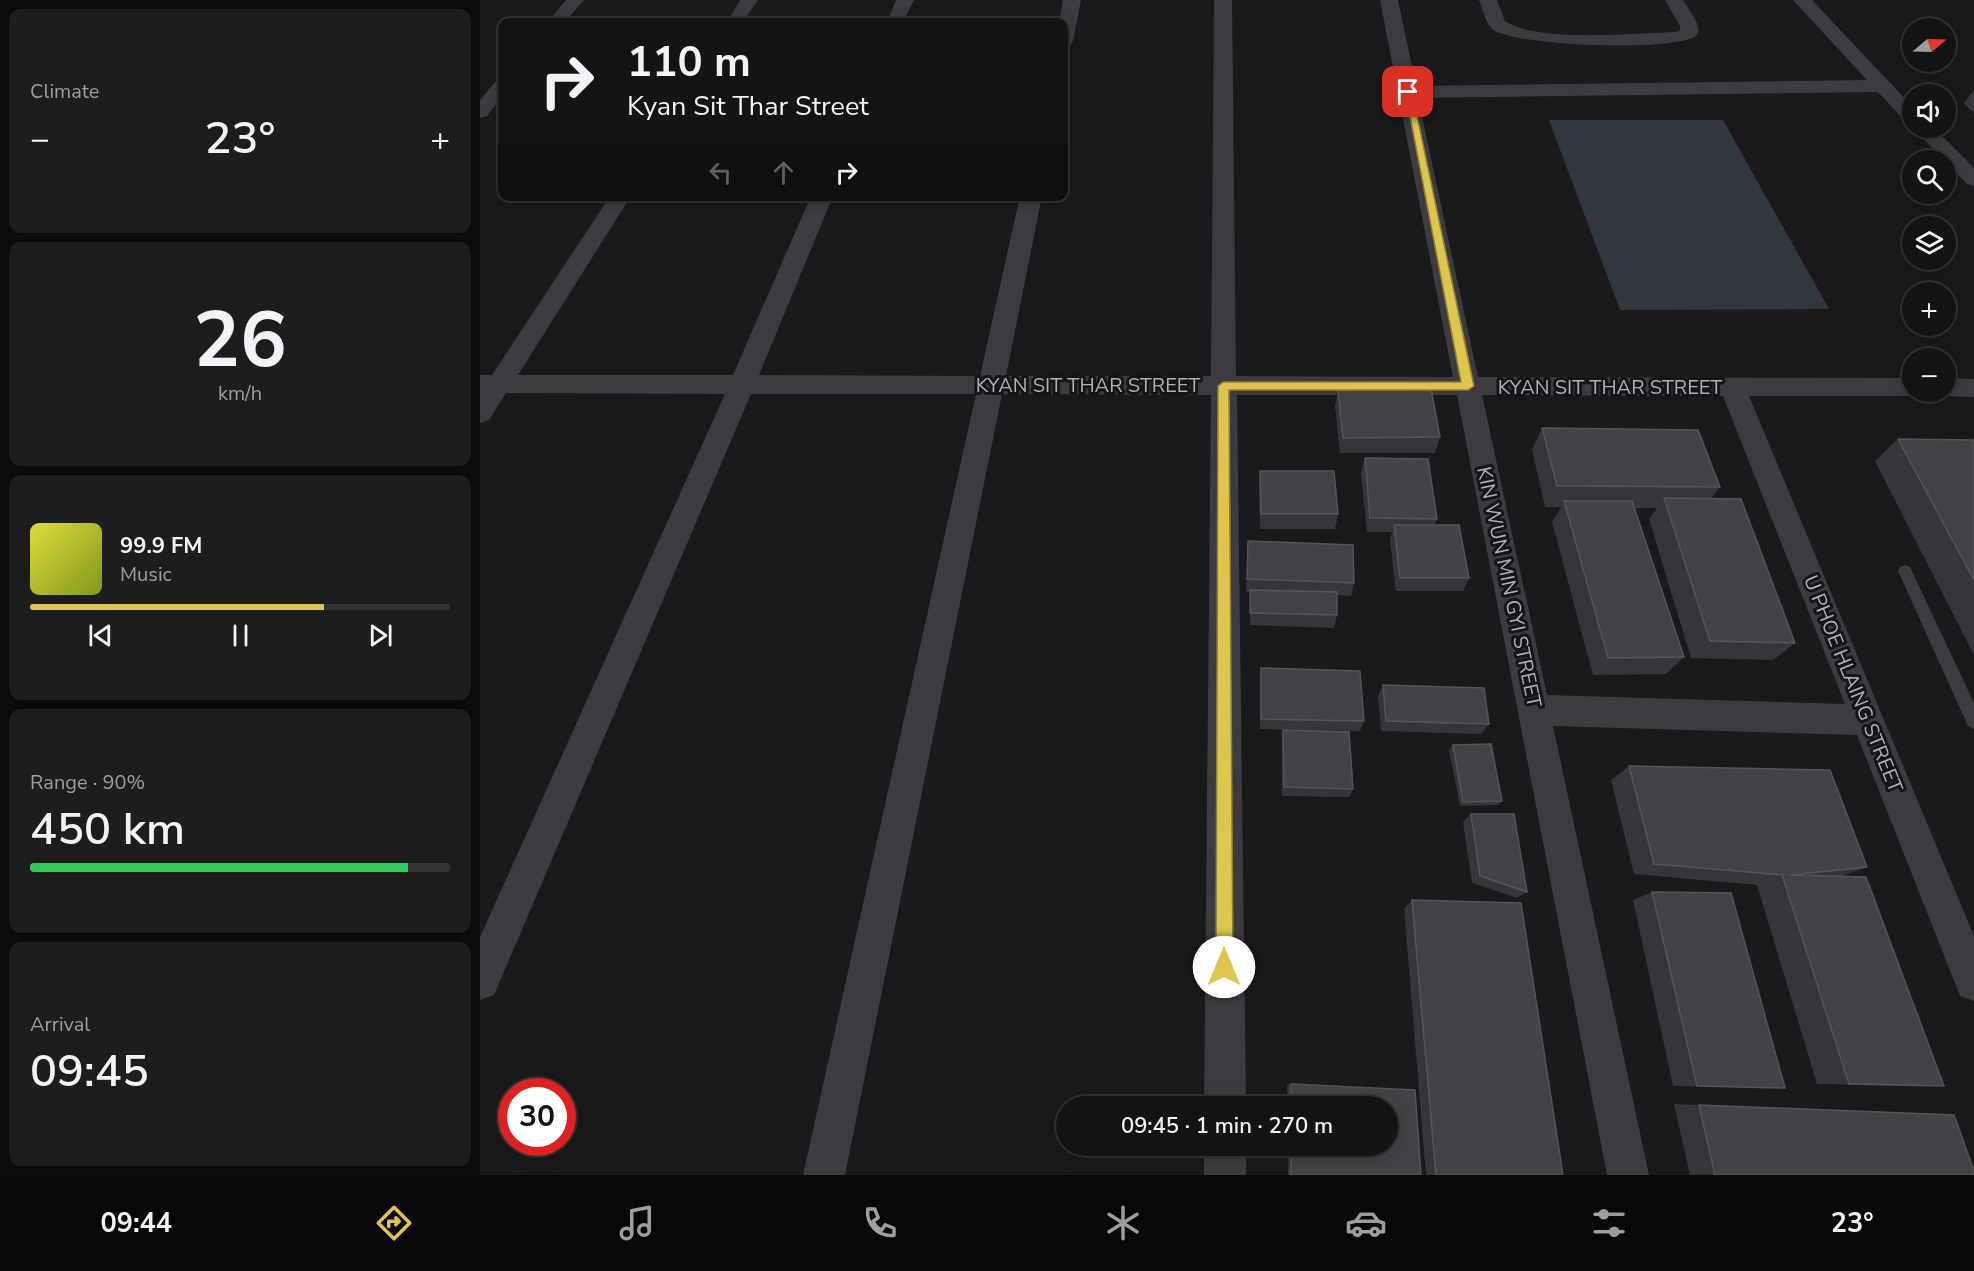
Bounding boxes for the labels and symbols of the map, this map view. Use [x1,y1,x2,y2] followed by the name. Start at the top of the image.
[1902,18,1956,72] north arrow
[1382,66,1433,117] pin
[976,372,1200,399] street label: KYAN SIT THAR STREET
[1498,374,1722,401] street label: KYAN SIT THAR STREET
[1470,464,1548,710] street label: KIN WUN MIN GYI STREET
[1797,571,1909,797] street label: U PHOE HLAING STREET
[1192,935,1256,999] position arrow
[498,1078,576,1156] speed limit sign: 30

